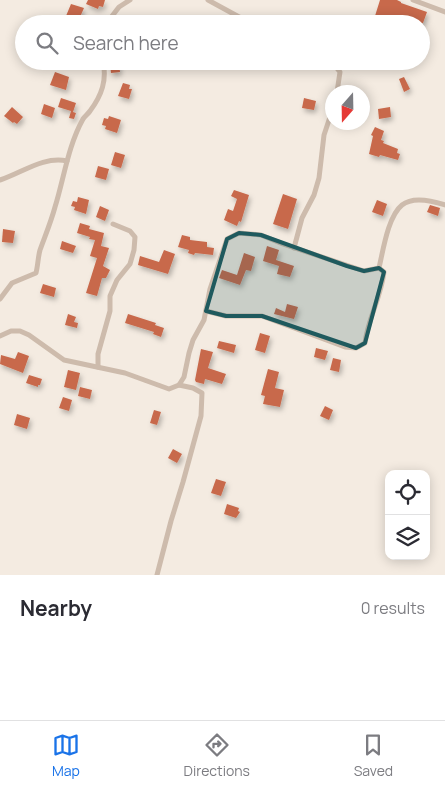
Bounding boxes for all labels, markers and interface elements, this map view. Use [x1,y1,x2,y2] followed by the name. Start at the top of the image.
[15,15,430,70] search box
[33,29,61,57] icon: search
[73,30,179,56] text: Search here
[325,85,370,130] north arrow
[385,470,430,560] map controls
[385,470,430,515] button: locate
[385,515,430,560] button: layers
[20,594,92,622] text: Nearby
[361,597,425,619] text: 0 results
[52,731,80,780] tab: Map
[184,731,250,780] tab: Directions
[354,731,393,780] tab: Saved

